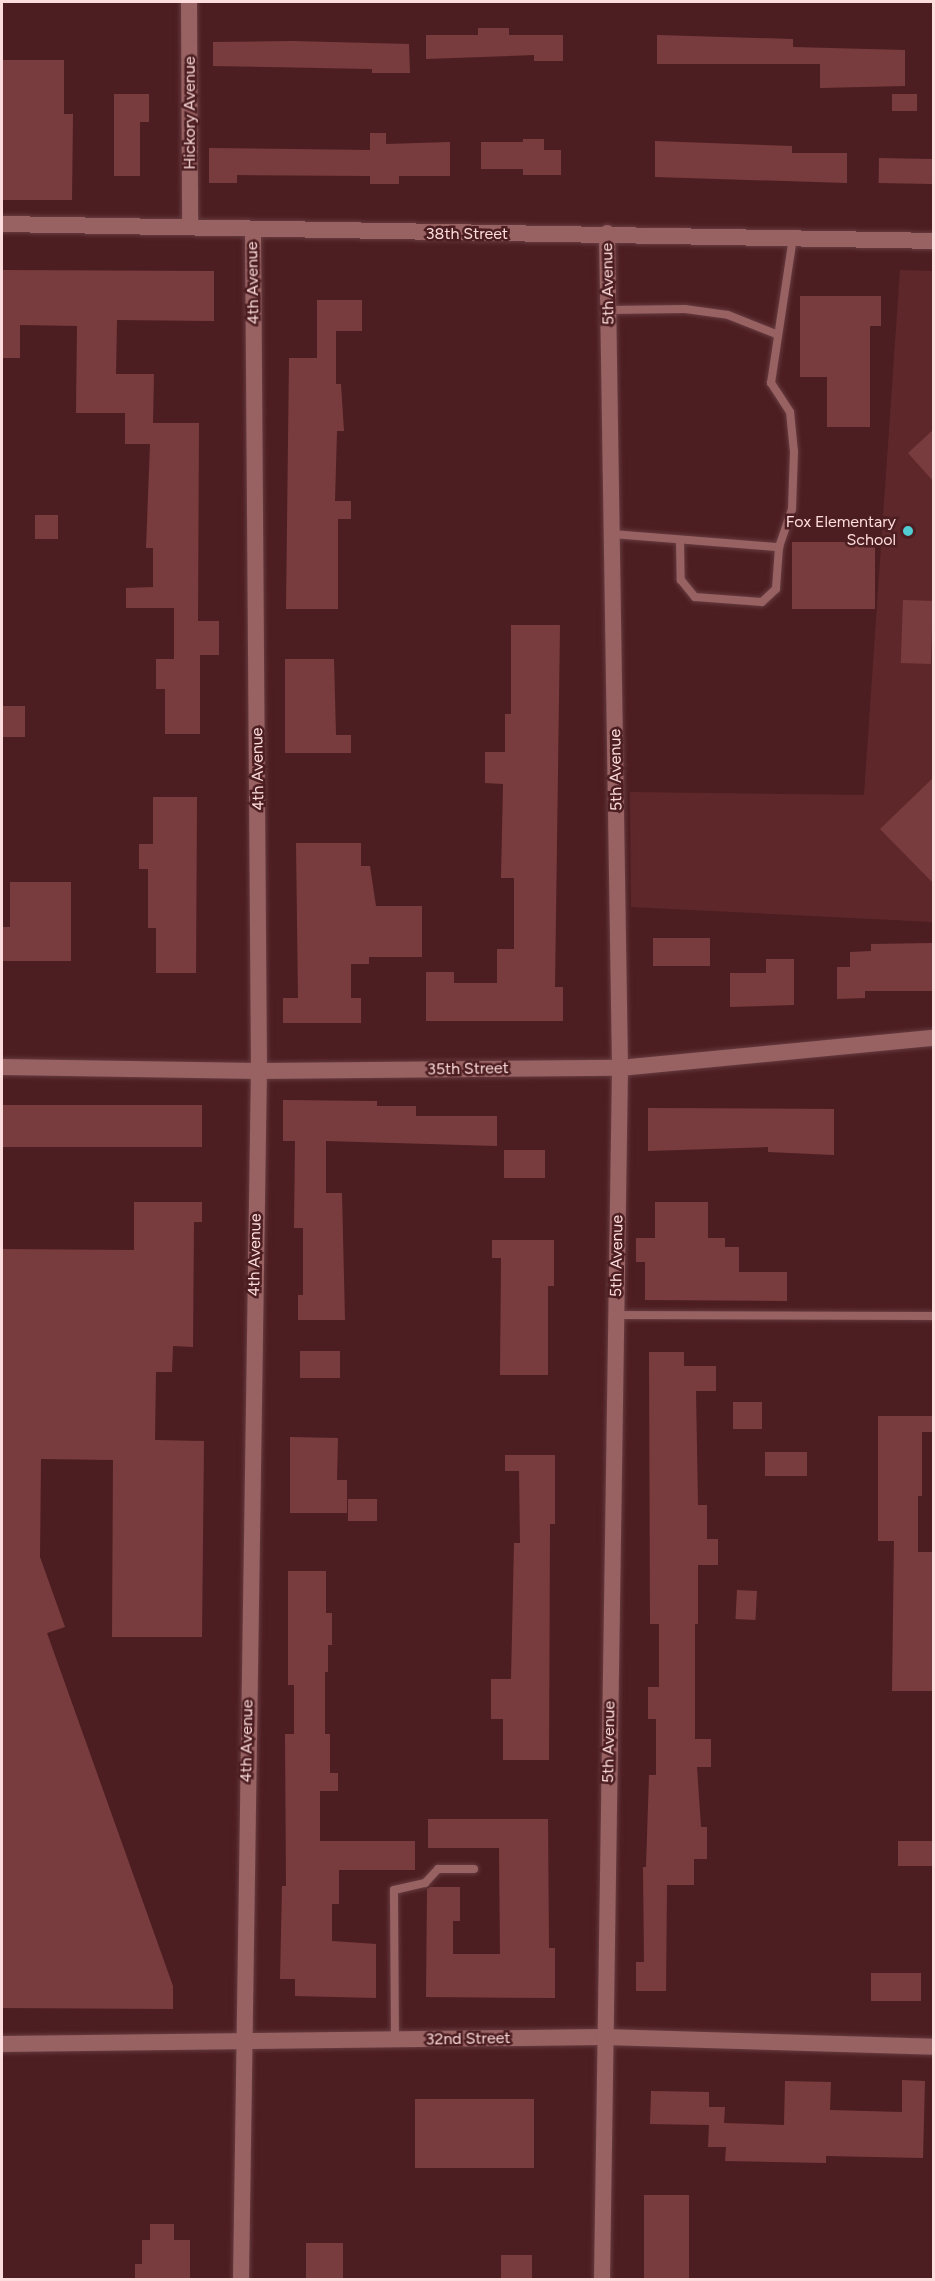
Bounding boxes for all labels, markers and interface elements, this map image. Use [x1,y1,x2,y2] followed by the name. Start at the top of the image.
[180,56,200,170] street label: Hickory Avenue
[426,224,508,244] street label: 38th Street
[243,241,263,325] street label: 4th Avenue
[598,243,618,325] street label: 5th Avenue
[786,512,896,550] place label: Fox Elementary School
[901,524,915,538] marker: Fox Elementary School
[248,727,268,811] street label: 4th Avenue
[606,729,626,811] street label: 5th Avenue
[427,1059,509,1079] street label: 35th Street
[245,1213,265,1297] street label: 4th Avenue
[607,1215,627,1297] street label: 5th Avenue
[237,1699,257,1783] street label: 4th Avenue
[599,1701,619,1783] street label: 5th Avenue
[425,2029,511,2049] street label: 32nd Street

